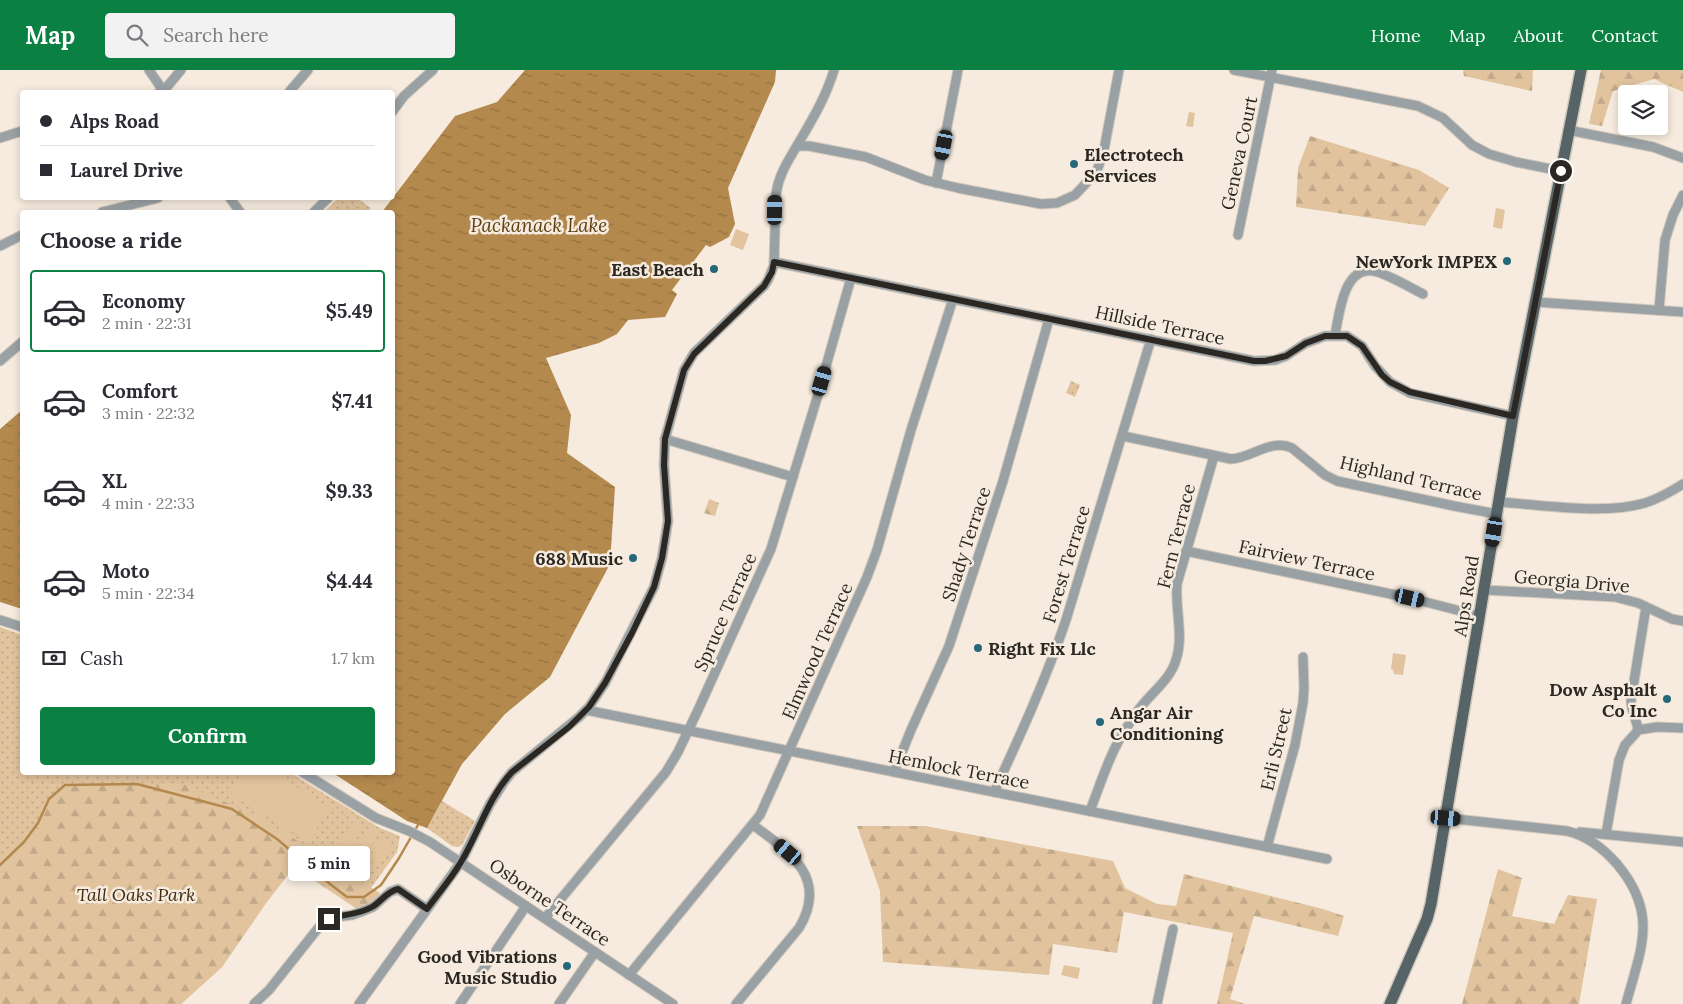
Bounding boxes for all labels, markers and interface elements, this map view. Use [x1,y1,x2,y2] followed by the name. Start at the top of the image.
[105,13,455,58] search box
[25,20,75,51] text: Map
[123,21,151,49] icon: search
[163,23,269,47] text: Search here
[1371,24,1421,47] text: Home
[1449,24,1485,47] text: Map
[1513,24,1563,47] text: About
[1591,24,1658,47] text: Contact
[1618,85,1668,135] map controls
[1618,85,1668,135] button: layers
[1216,94,1262,212] street label: Geneva Court
[70,109,159,133] text: Alps Road
[933,129,954,161] car
[1084,143,1184,187] place label: Electrotech Services
[70,158,183,182] text: Laurel Drive
[1068,158,1080,170] marker: Electrotech Services
[1550,160,1572,182] route start
[767,195,782,225] car
[471,213,607,237] water label: Packanack Lake
[40,226,182,254] text: Choose a ride
[1356,250,1497,273] place label: NewYork IMPEX
[1501,255,1513,267] marker: NewYork IMPEX
[611,258,704,281] place label: East Beach
[708,263,720,275] marker: East Beach
[42,289,87,334] icon: car
[102,289,185,313] text: Economy
[326,299,373,323] text: $5.49
[1093,300,1227,350] street label: Hillside Terrace
[102,313,192,333] text: 2 min · 22:31
[810,365,833,397] car
[42,379,87,424] icon: car
[102,379,178,403] text: Comfort
[332,389,373,413] text: $7.41
[102,403,195,423] text: 3 min · 22:32
[1338,450,1485,506] street label: Highland Terrace
[42,469,87,514] icon: car
[102,469,127,493] text: XL
[325,479,373,503] text: $9.33
[1152,481,1200,591] street label: Fern Terrace
[937,483,995,604] street label: Shady Terrace
[102,493,195,513] text: 4 min · 22:33
[1037,502,1095,626] street label: Forest Terrace
[1484,516,1503,548] car
[1237,534,1378,586] street label: Fairview Terrace
[535,547,624,570] place label: 688 Music
[689,549,762,675] street label: Spruce Terrace
[627,552,639,564] marker: 688 Music
[1448,554,1484,639] street label: Alps Road
[42,559,87,604] icon: car
[102,559,149,583] text: Moto
[1513,564,1631,598] street label: Georgia Drive
[326,569,373,593] text: $4.44
[777,579,858,723] street label: Elmwood Terrace
[102,583,195,603] text: 5 min · 22:34
[1393,587,1426,609] car
[988,637,1096,660] place label: Right Fix Llc
[972,642,984,654] marker: Right Fix Llc
[40,644,68,672] icon: cash
[80,646,123,670] text: Cash
[331,648,375,668] text: 1.7 km
[1549,678,1658,722] place label: Dow Asphalt Co Inc
[1661,693,1673,705] marker: Dow Asphalt Co Inc
[1110,701,1224,745] place label: Angar Air Conditioning
[1255,705,1297,793] street label: Erli Street
[40,707,375,765] button: Confirm
[1094,716,1106,728] marker: Angar Air Conditioning
[886,744,1032,794] street label: Hemlock Terrace
[1430,809,1461,827] car
[771,837,804,867] car
[288,846,370,882] callout: 5 min
[307,853,351,873] text: 5 min
[485,853,615,951] street label: Osborne Terrace
[77,883,195,906] park label: Tall Oaks Park
[318,908,340,930] route end
[417,945,557,989] place label: Good Vibrations Music Studio
[561,960,573,972] marker: Good Vibrations Music Studio

